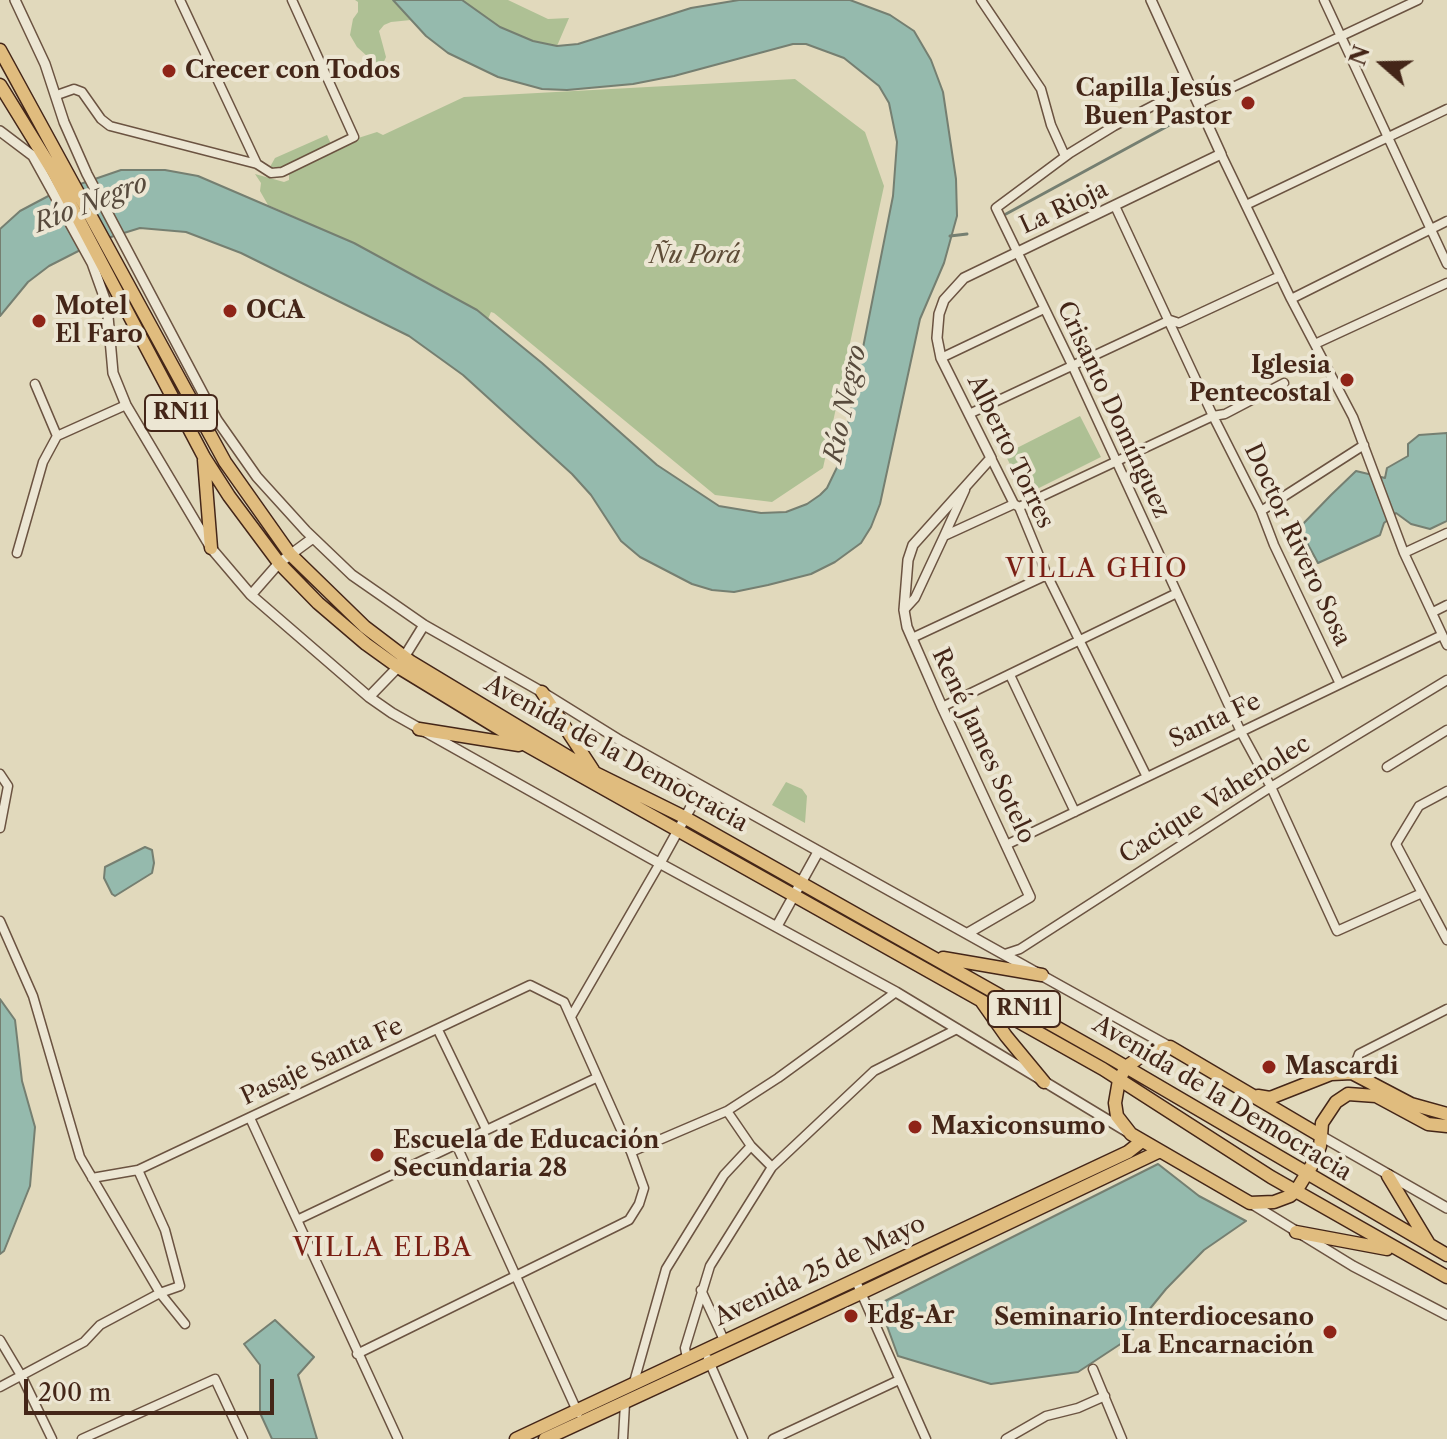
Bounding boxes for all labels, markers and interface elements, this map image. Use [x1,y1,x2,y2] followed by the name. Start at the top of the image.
[1343,24,1423,104] north arrow
[1344,42,1376,69] text: N
[185,57,400,85] place label: Crecer con Todos
[160,62,178,80] marker: Crecer con Todos
[1076,75,1232,131] place label: Capilla Jesús Buen Pastor
[1239,94,1257,112] marker: Capilla Jesús Buen Pastor
[30,168,152,240] water label: Río Negro
[1015,175,1113,241] street label: La Rioja
[650,242,740,270] park label: Ñu Porá
[55,293,143,349] place label: Motel El Faro
[246,297,304,325] place label: OCA
[1050,297,1176,523] street label: Crisanto Domínguez
[221,302,239,320] marker: OCA
[30,312,48,330] marker: Motel El Faro
[818,342,874,466] water label: Río Negro
[1189,352,1331,408] place label: Iglesia Pentecostal
[961,371,1059,533] street label: Alberto Torres
[1338,371,1356,389] marker: Iglesia Pentecostal
[145,395,217,431] road number: RN11
[1237,439,1357,651] street label: Doctor Rivero Sosa
[1005,553,1189,585] district label: VILLA GHIO
[925,644,1041,848] street label: René James Sotelo
[479,670,753,838] street label: Avenida de la Democracia
[1165,687,1265,755] street label: Santa Fe
[1114,730,1316,870] street label: Cacique Vahenolec
[988,991,1060,1027] road number: RN11
[1088,1010,1356,1188] street label: Avenida de la Democracia
[236,1012,408,1112] street label: Pasaje Santa Fe
[1285,1053,1398,1081] place label: Mascardi
[1260,1058,1278,1076] marker: Mascardi
[931,1113,1105,1141] place label: Maxiconsumo
[906,1118,924,1136] marker: Maxiconsumo
[393,1127,660,1183] place label: Escuela de Educación Secundaria 28
[368,1146,386,1164] marker: Escuela de Educación Secundaria 28
[710,1210,930,1332] street label: Avenida 25 de Mayo
[293,1232,473,1264] district label: VILLA ELBA
[867,1302,955,1330] place label: Edg-Ar
[994,1304,1314,1360] place label: Seminario Interdiocesano La Encarnación
[842,1307,860,1325] marker: Edg-Ar
[1321,1323,1339,1341] marker: Seminario Interdiocesano La Encarnación
[28,1363,278,1413] scale bar
[38,1378,111,1407] text: 200 m

